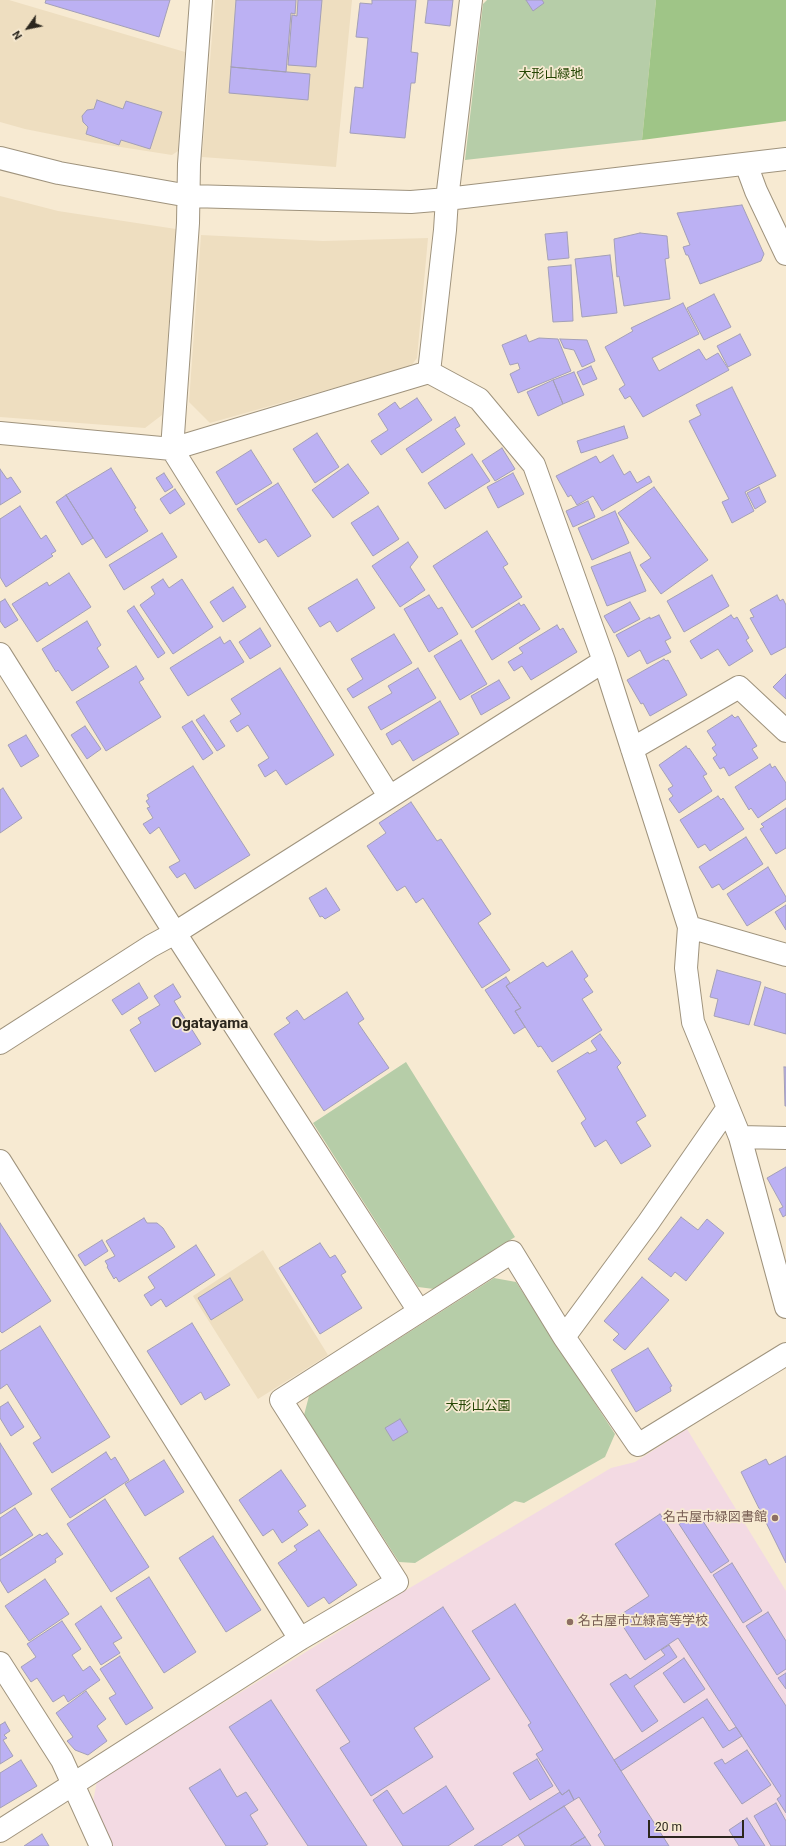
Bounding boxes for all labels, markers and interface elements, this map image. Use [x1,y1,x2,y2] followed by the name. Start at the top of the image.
[8,8,48,48] north arrow
[10,28,25,42] text: N
[519,67,583,83] park label: 大形山緑地
[172,1015,248,1033] district label: Ogatayama
[446,1399,510,1415] park label: 大形山公園
[663,1510,767,1526] place label: 名古屋市緑図書館
[770,1513,780,1523] marker: 名古屋市緑図書館
[578,1614,708,1630] place label: 名古屋市立緑高等学校
[565,1617,575,1627] marker: 名古屋市立緑高等学校
[650,1812,746,1838] scale bar
[655,1820,682,1834] text: 20 m

